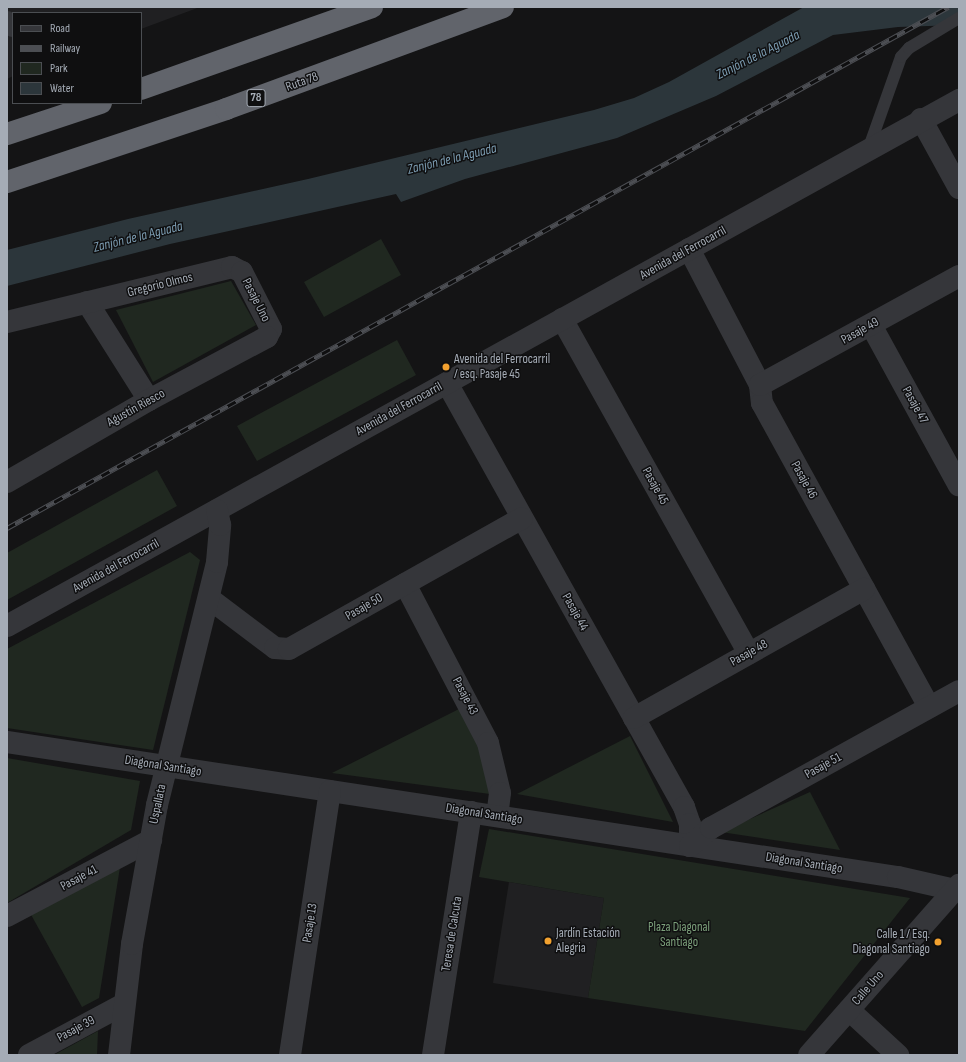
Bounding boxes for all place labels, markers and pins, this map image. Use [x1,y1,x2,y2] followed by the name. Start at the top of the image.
[454,352,550,383] place label: Avenida del Ferrocarril / esq. Pasaje 45
[441,362,451,372] marker: Avenida del Ferrocarril / esq. Pasaje 45
[556,926,620,957] place label: Jardín Estación Alegria
[852,927,930,958] place label: Calle 1 / Esq. Diagonal Santiago
[543,936,553,946] marker: Jardín Estación Alegria
[933,937,943,947] marker: Calle 1 / Esq. Diagonal Santiago

